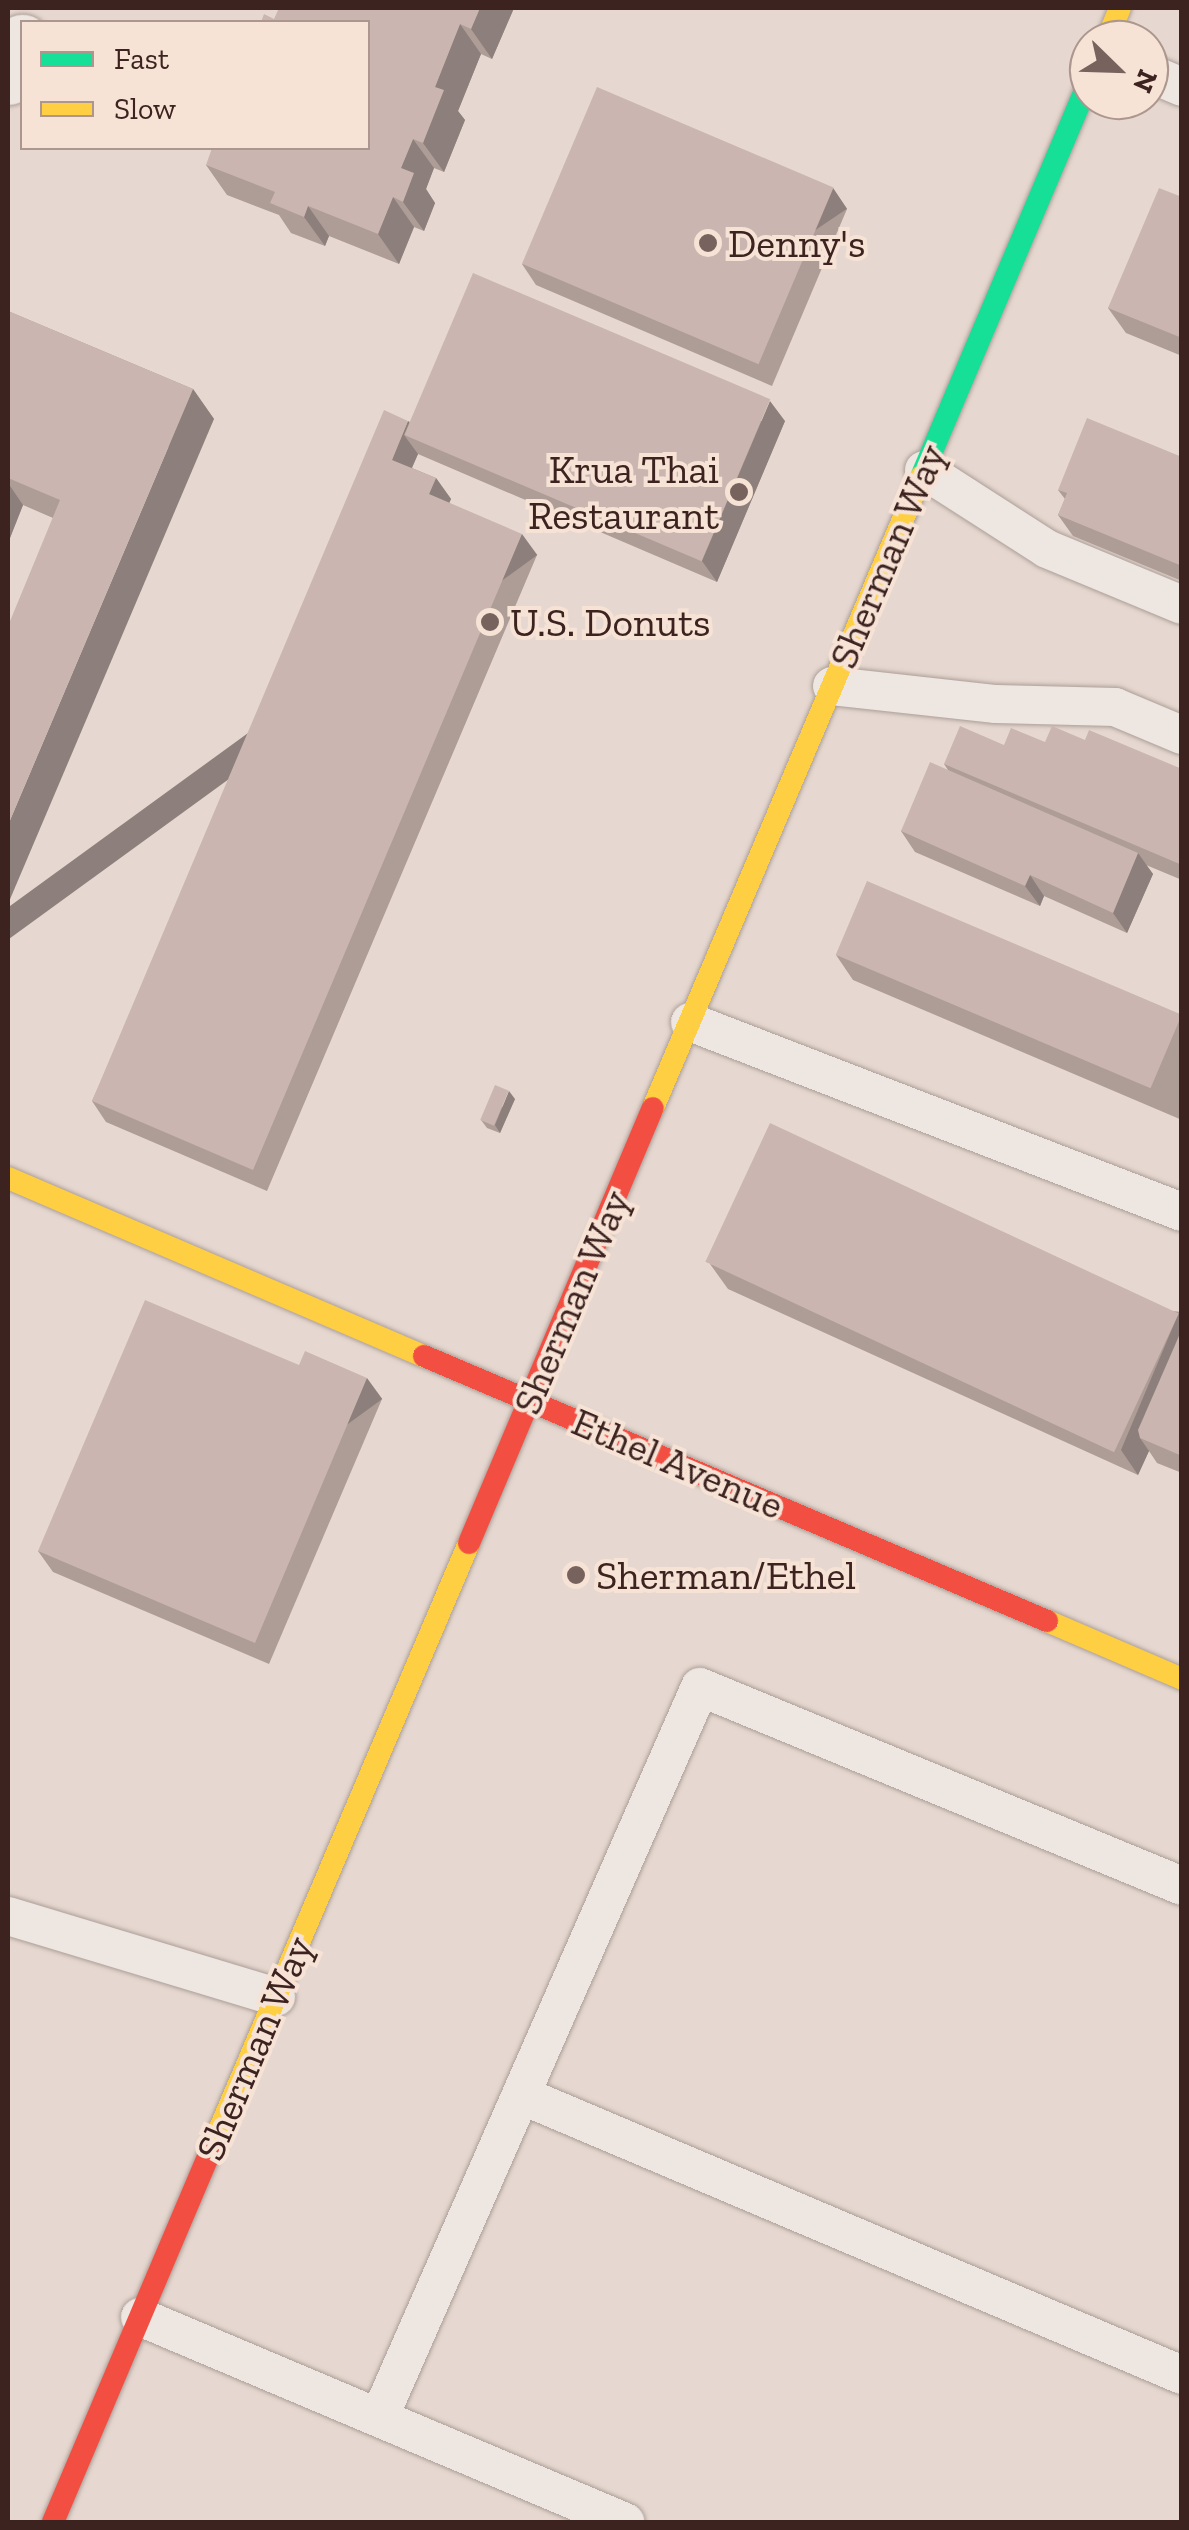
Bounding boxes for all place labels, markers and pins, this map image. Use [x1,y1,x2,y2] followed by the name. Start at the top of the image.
[728,219,866,267] place label: Denny's
[697,232,719,254] marker: Denny's
[528,445,719,539] place label: Krua Thai Restaurant
[728,481,750,503] marker: Krua Thai Restaurant
[510,598,711,646] place label: U.S. Donuts
[479,611,501,633] marker: U.S. Donuts
[596,1551,856,1599] place label: Sherman/Ethel
[565,1564,587,1586] marker: Sherman/Ethel

